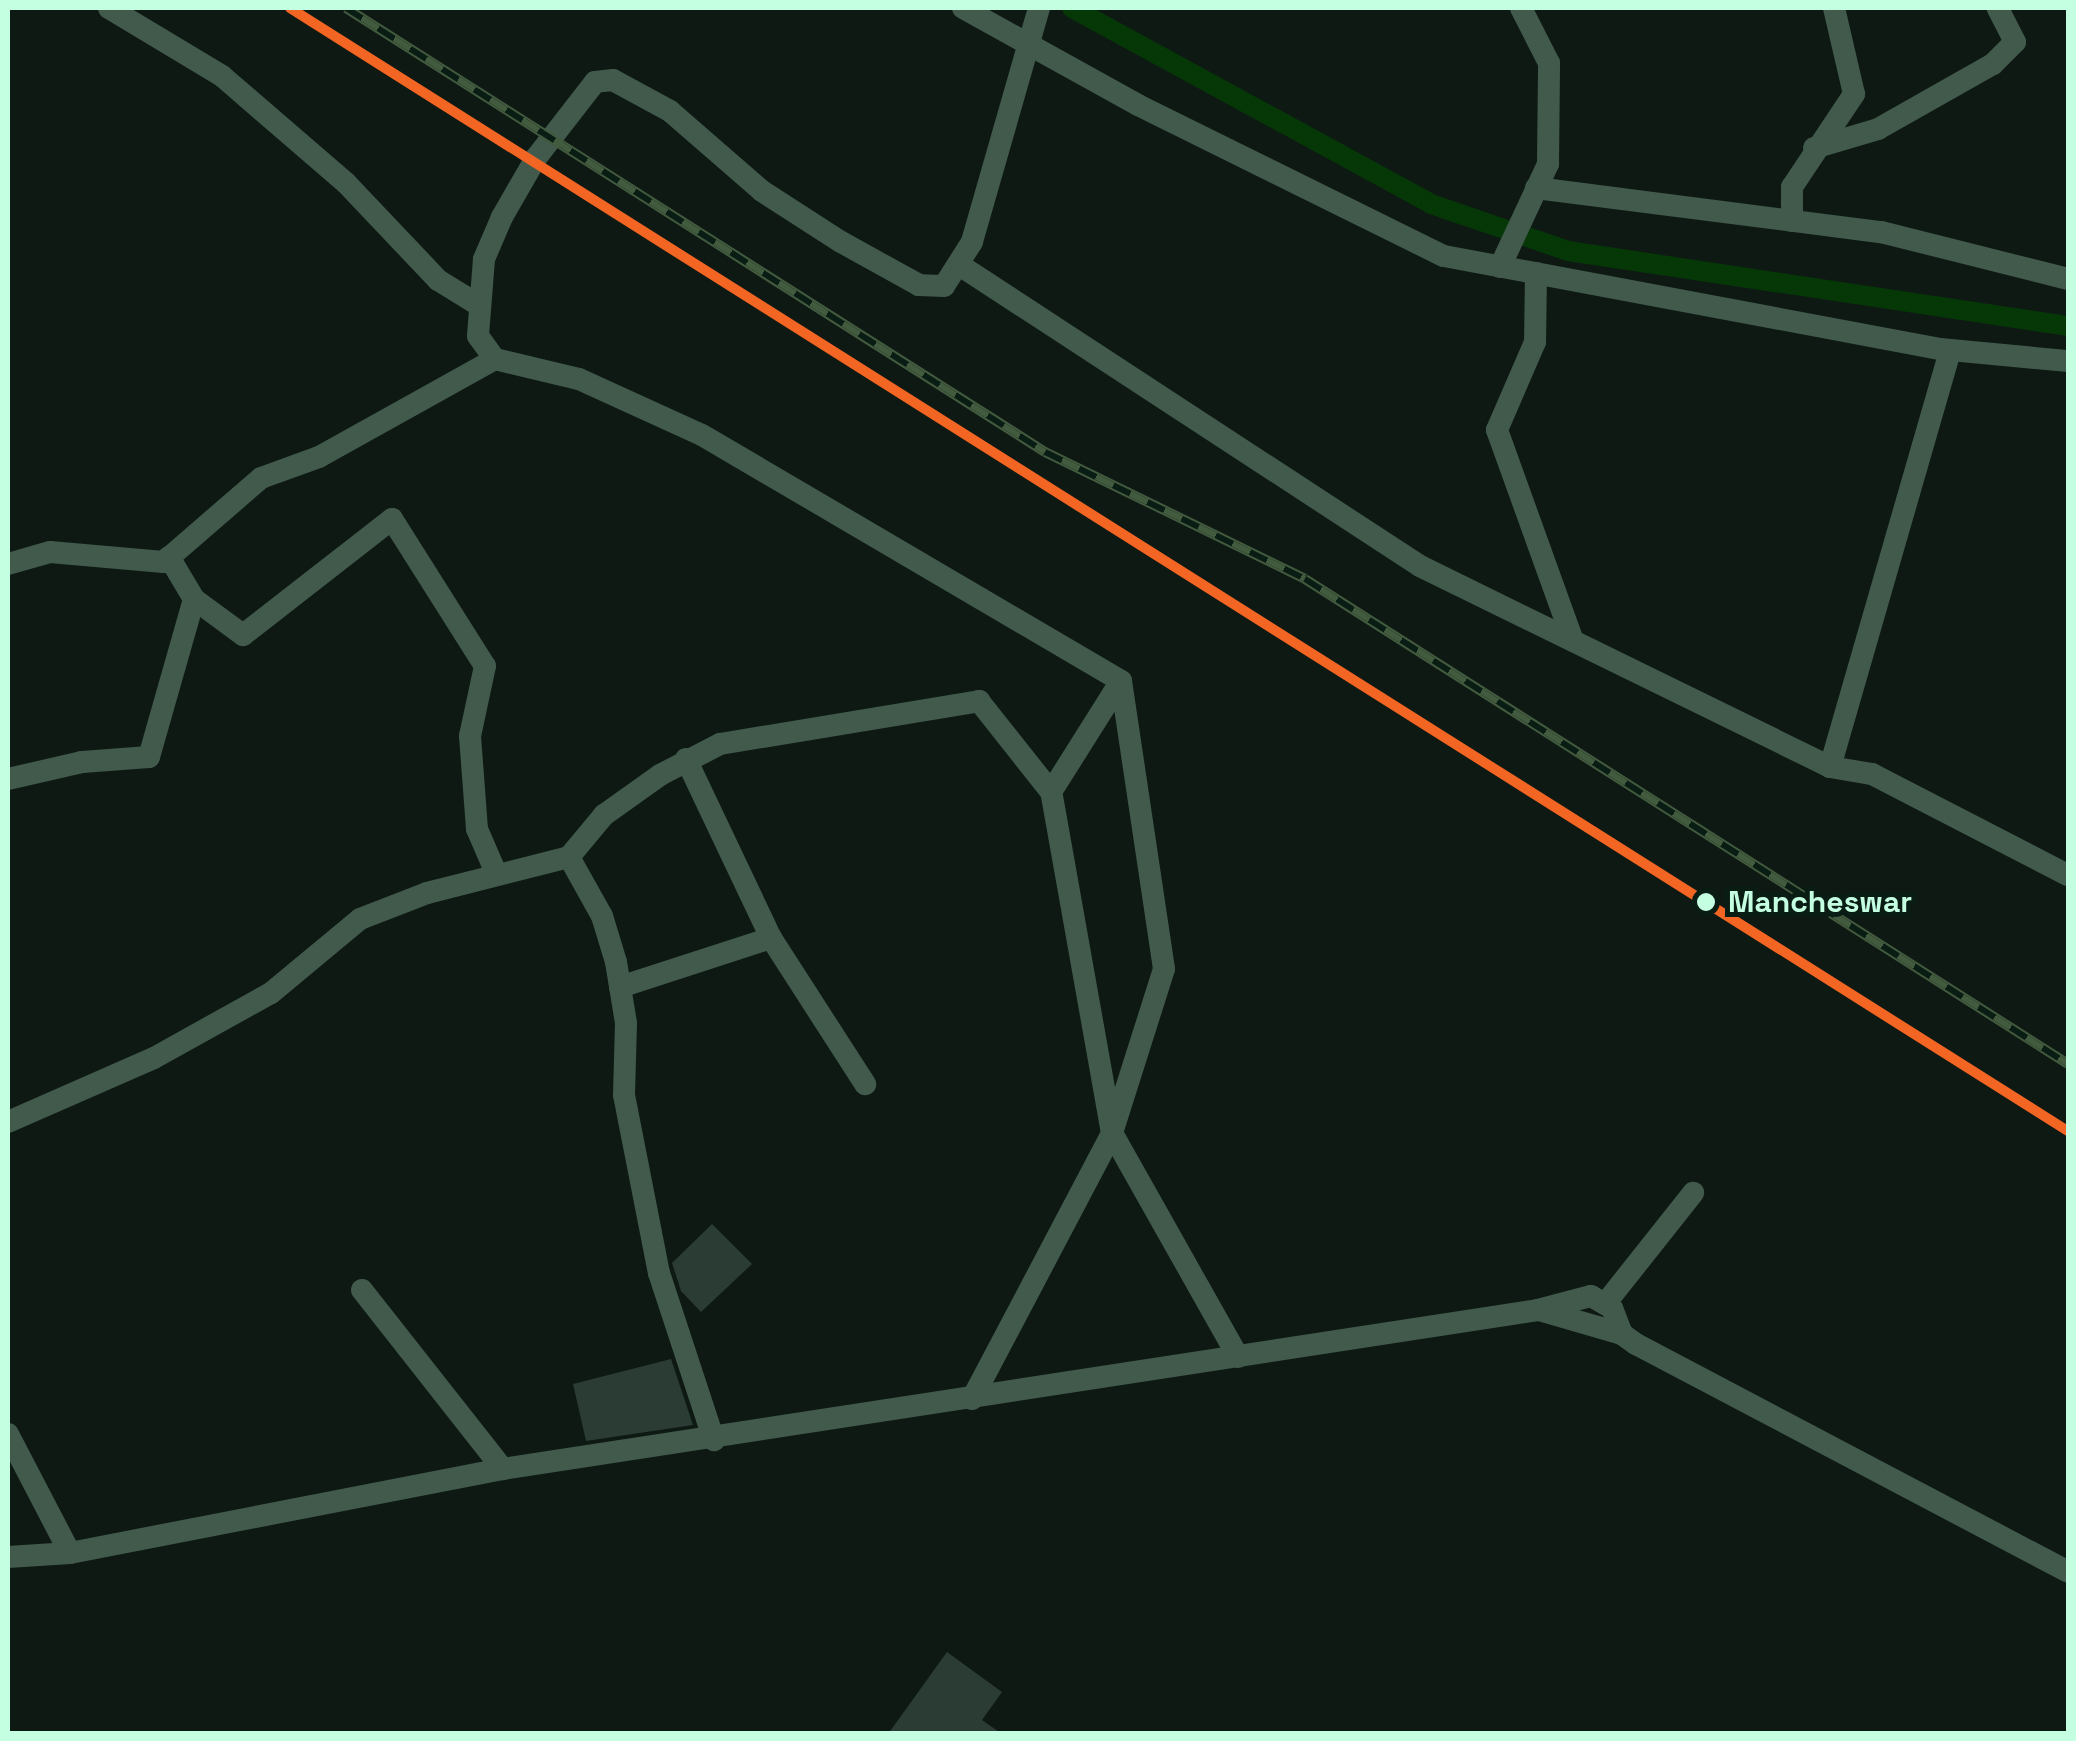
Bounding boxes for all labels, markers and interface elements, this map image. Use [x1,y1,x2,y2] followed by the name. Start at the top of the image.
[1728,884,1912,920] place label: Mancheswar
[1693,889,1719,915] marker: Mancheswar

